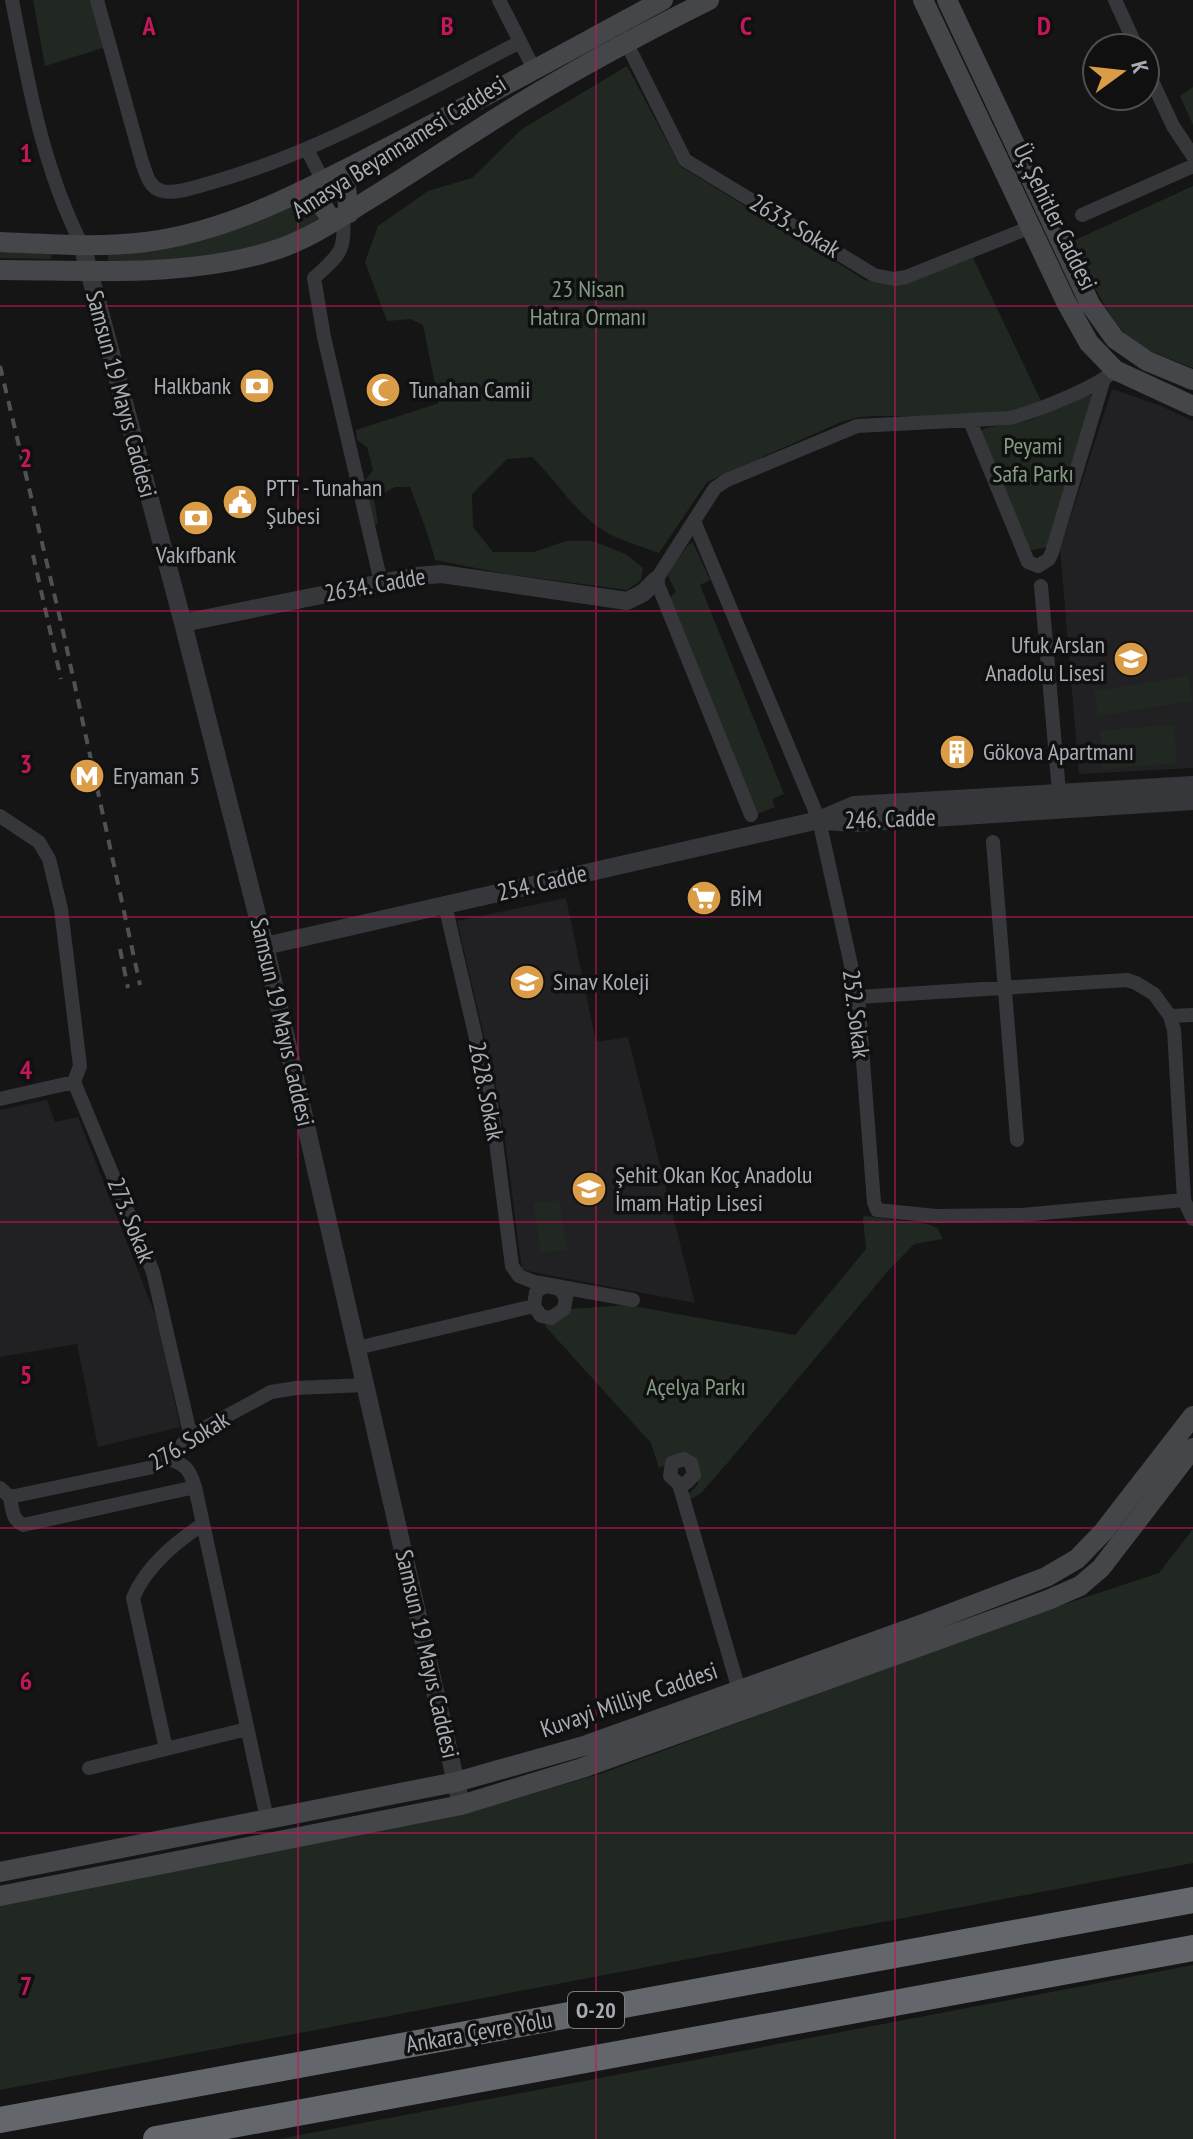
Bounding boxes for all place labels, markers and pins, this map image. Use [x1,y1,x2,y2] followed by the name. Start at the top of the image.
[238,367,276,405] bank icon: Halkbank
[154,370,232,401] place label: Halkbank
[364,371,402,409] mosque icon: Tunahan Camii
[409,374,530,405] place label: Tunahan Camii
[266,472,382,531] place label: PTT - Tunahan Şubesi
[221,483,259,521] public building icon: PTT - Tunahan Şubesi
[177,499,215,537] bank icon: Vakıfbank
[155,539,237,570] place label: Vakıfbank
[985,629,1105,688] place label: Ufuk Arslan Anadolu Lisesi
[1112,640,1150,678] school or university icon: Ufuk Arslan Anadolu Lisesi
[938,733,976,771] building icon: Gökova Apartmanı
[983,736,1134,767] place label: Gökova Apartmanı
[68,757,106,795] metro station icon: Eryaman 5
[113,760,200,791] place label: Eryaman 5
[685,879,723,917] supermarket icon: BİM
[730,882,762,913] place label: BİM
[508,963,546,1001] school or university icon: Sınav Koleji
[553,966,649,997] place label: Sınav Koleji
[615,1159,812,1218] place label: Şehit Okan Koç Anadolu İmam Hatip Lisesi
[570,1170,608,1208] school or university icon: Şehit Okan Koç Anadolu İmam Hatip Lisesi

